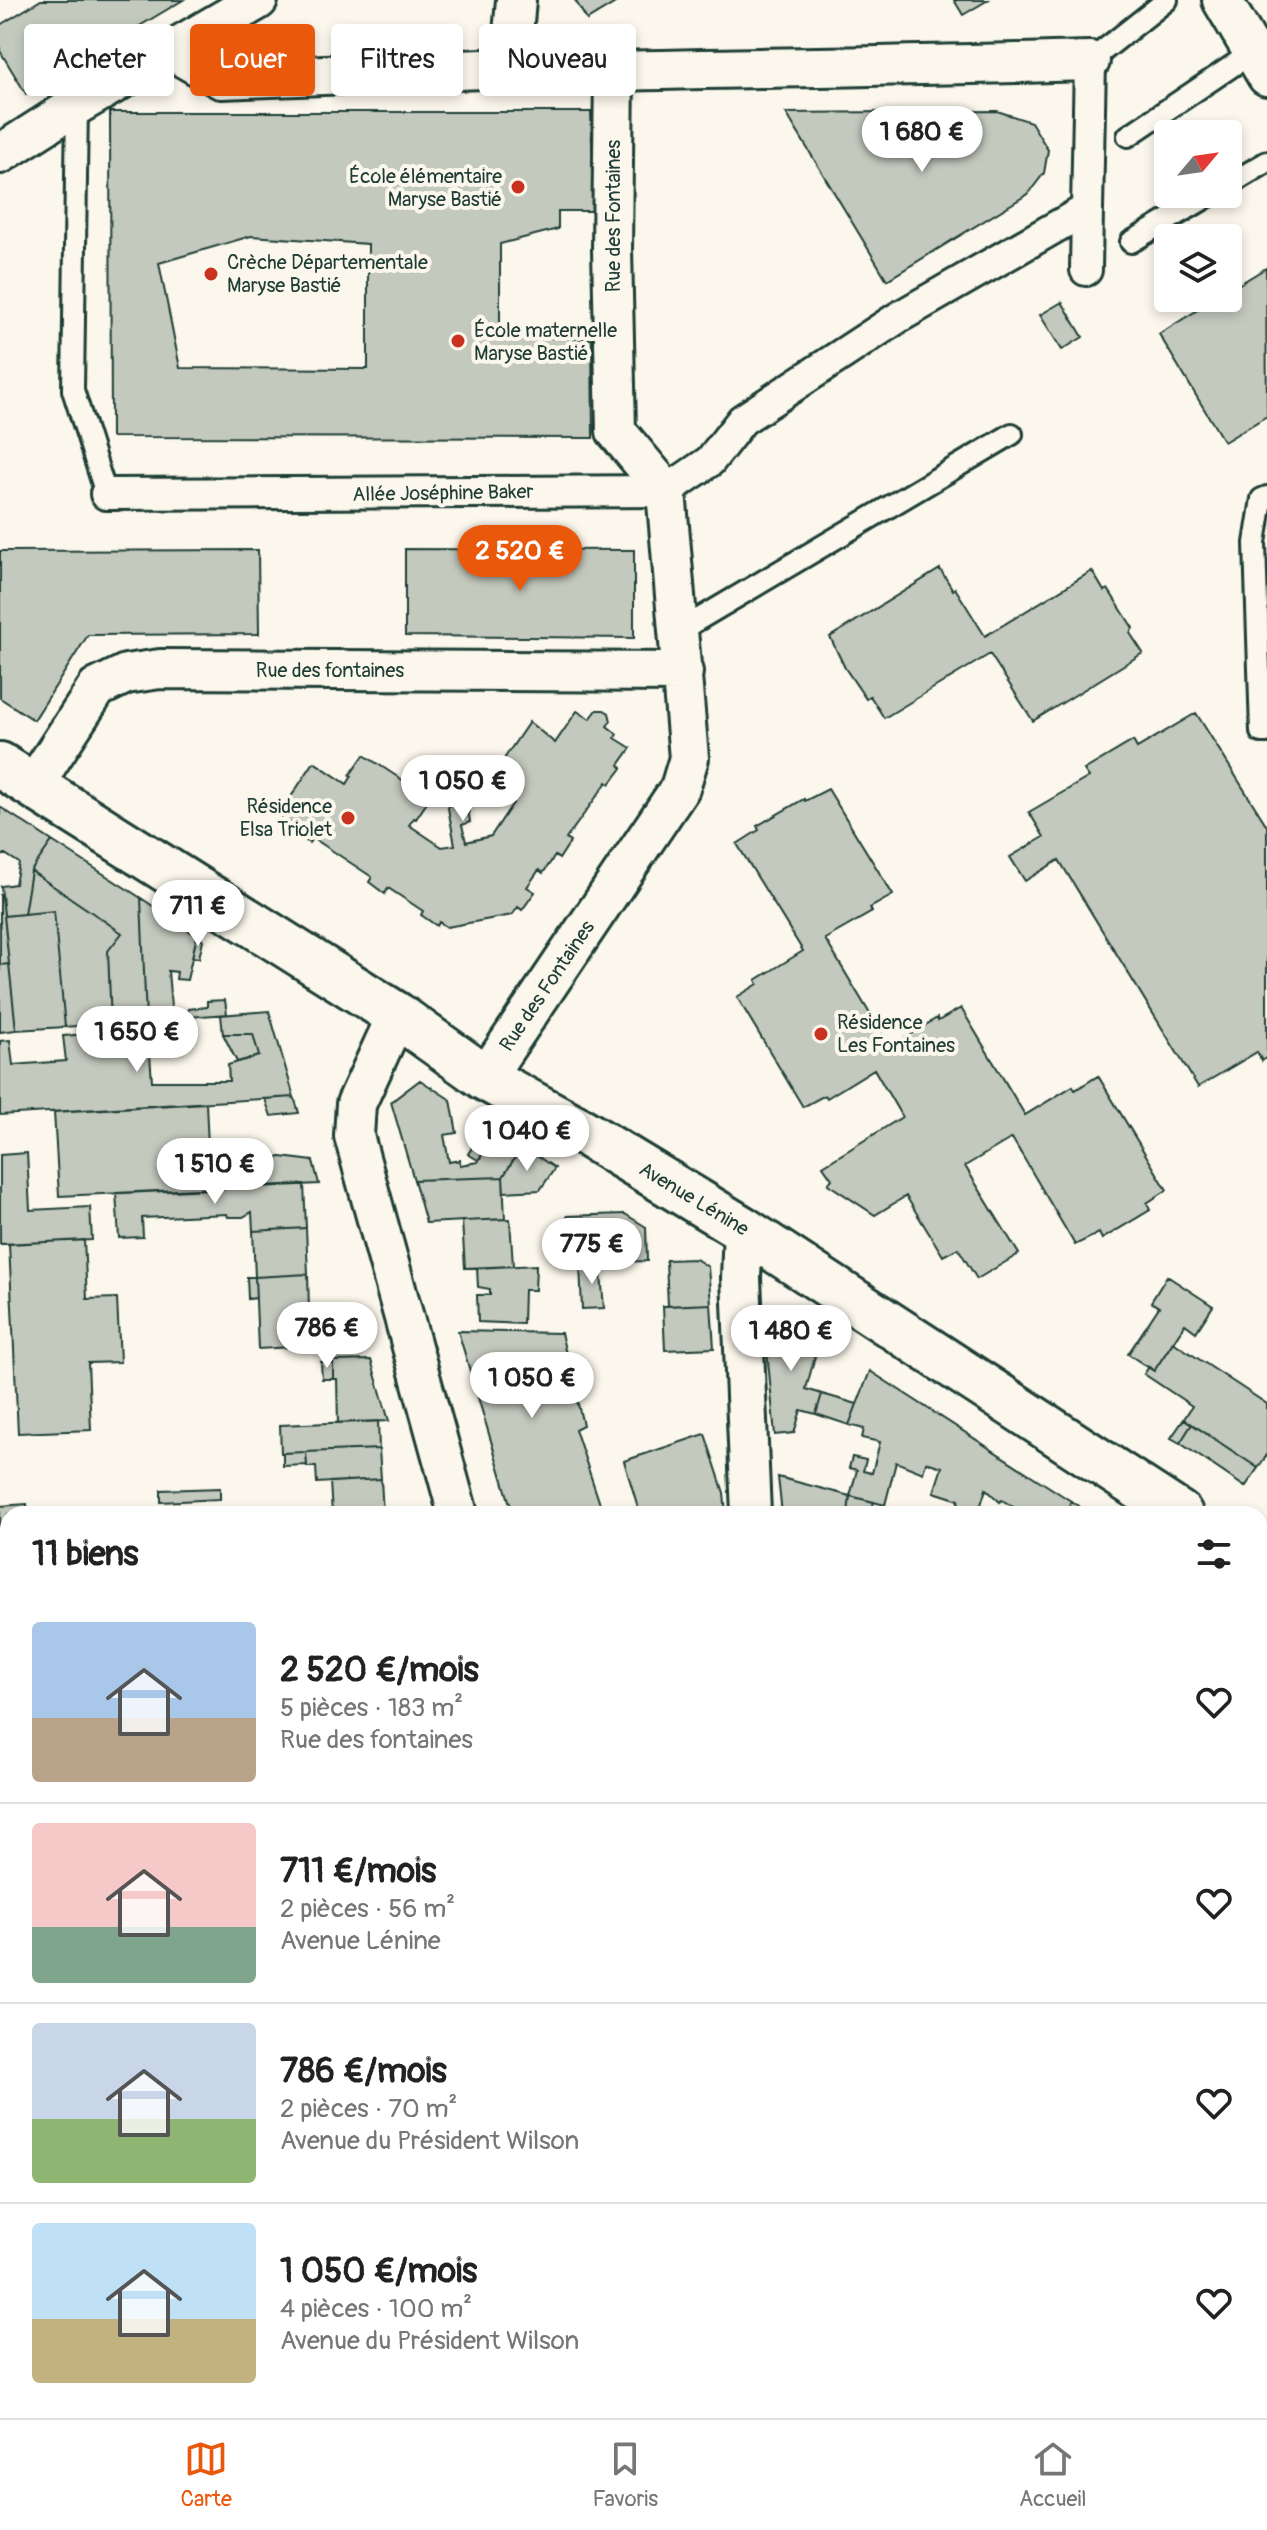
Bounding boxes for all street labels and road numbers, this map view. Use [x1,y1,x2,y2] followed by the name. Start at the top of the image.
[601,140,626,292] street label: Rue des Fontaines
[352,479,534,507] street label: Allée Joséphine Baker
[256,658,404,683] street label: Rue des fontaines
[494,916,600,1056] street label: Rue des Fontaines
[635,1156,754,1242] street label: Avenue Lénine

